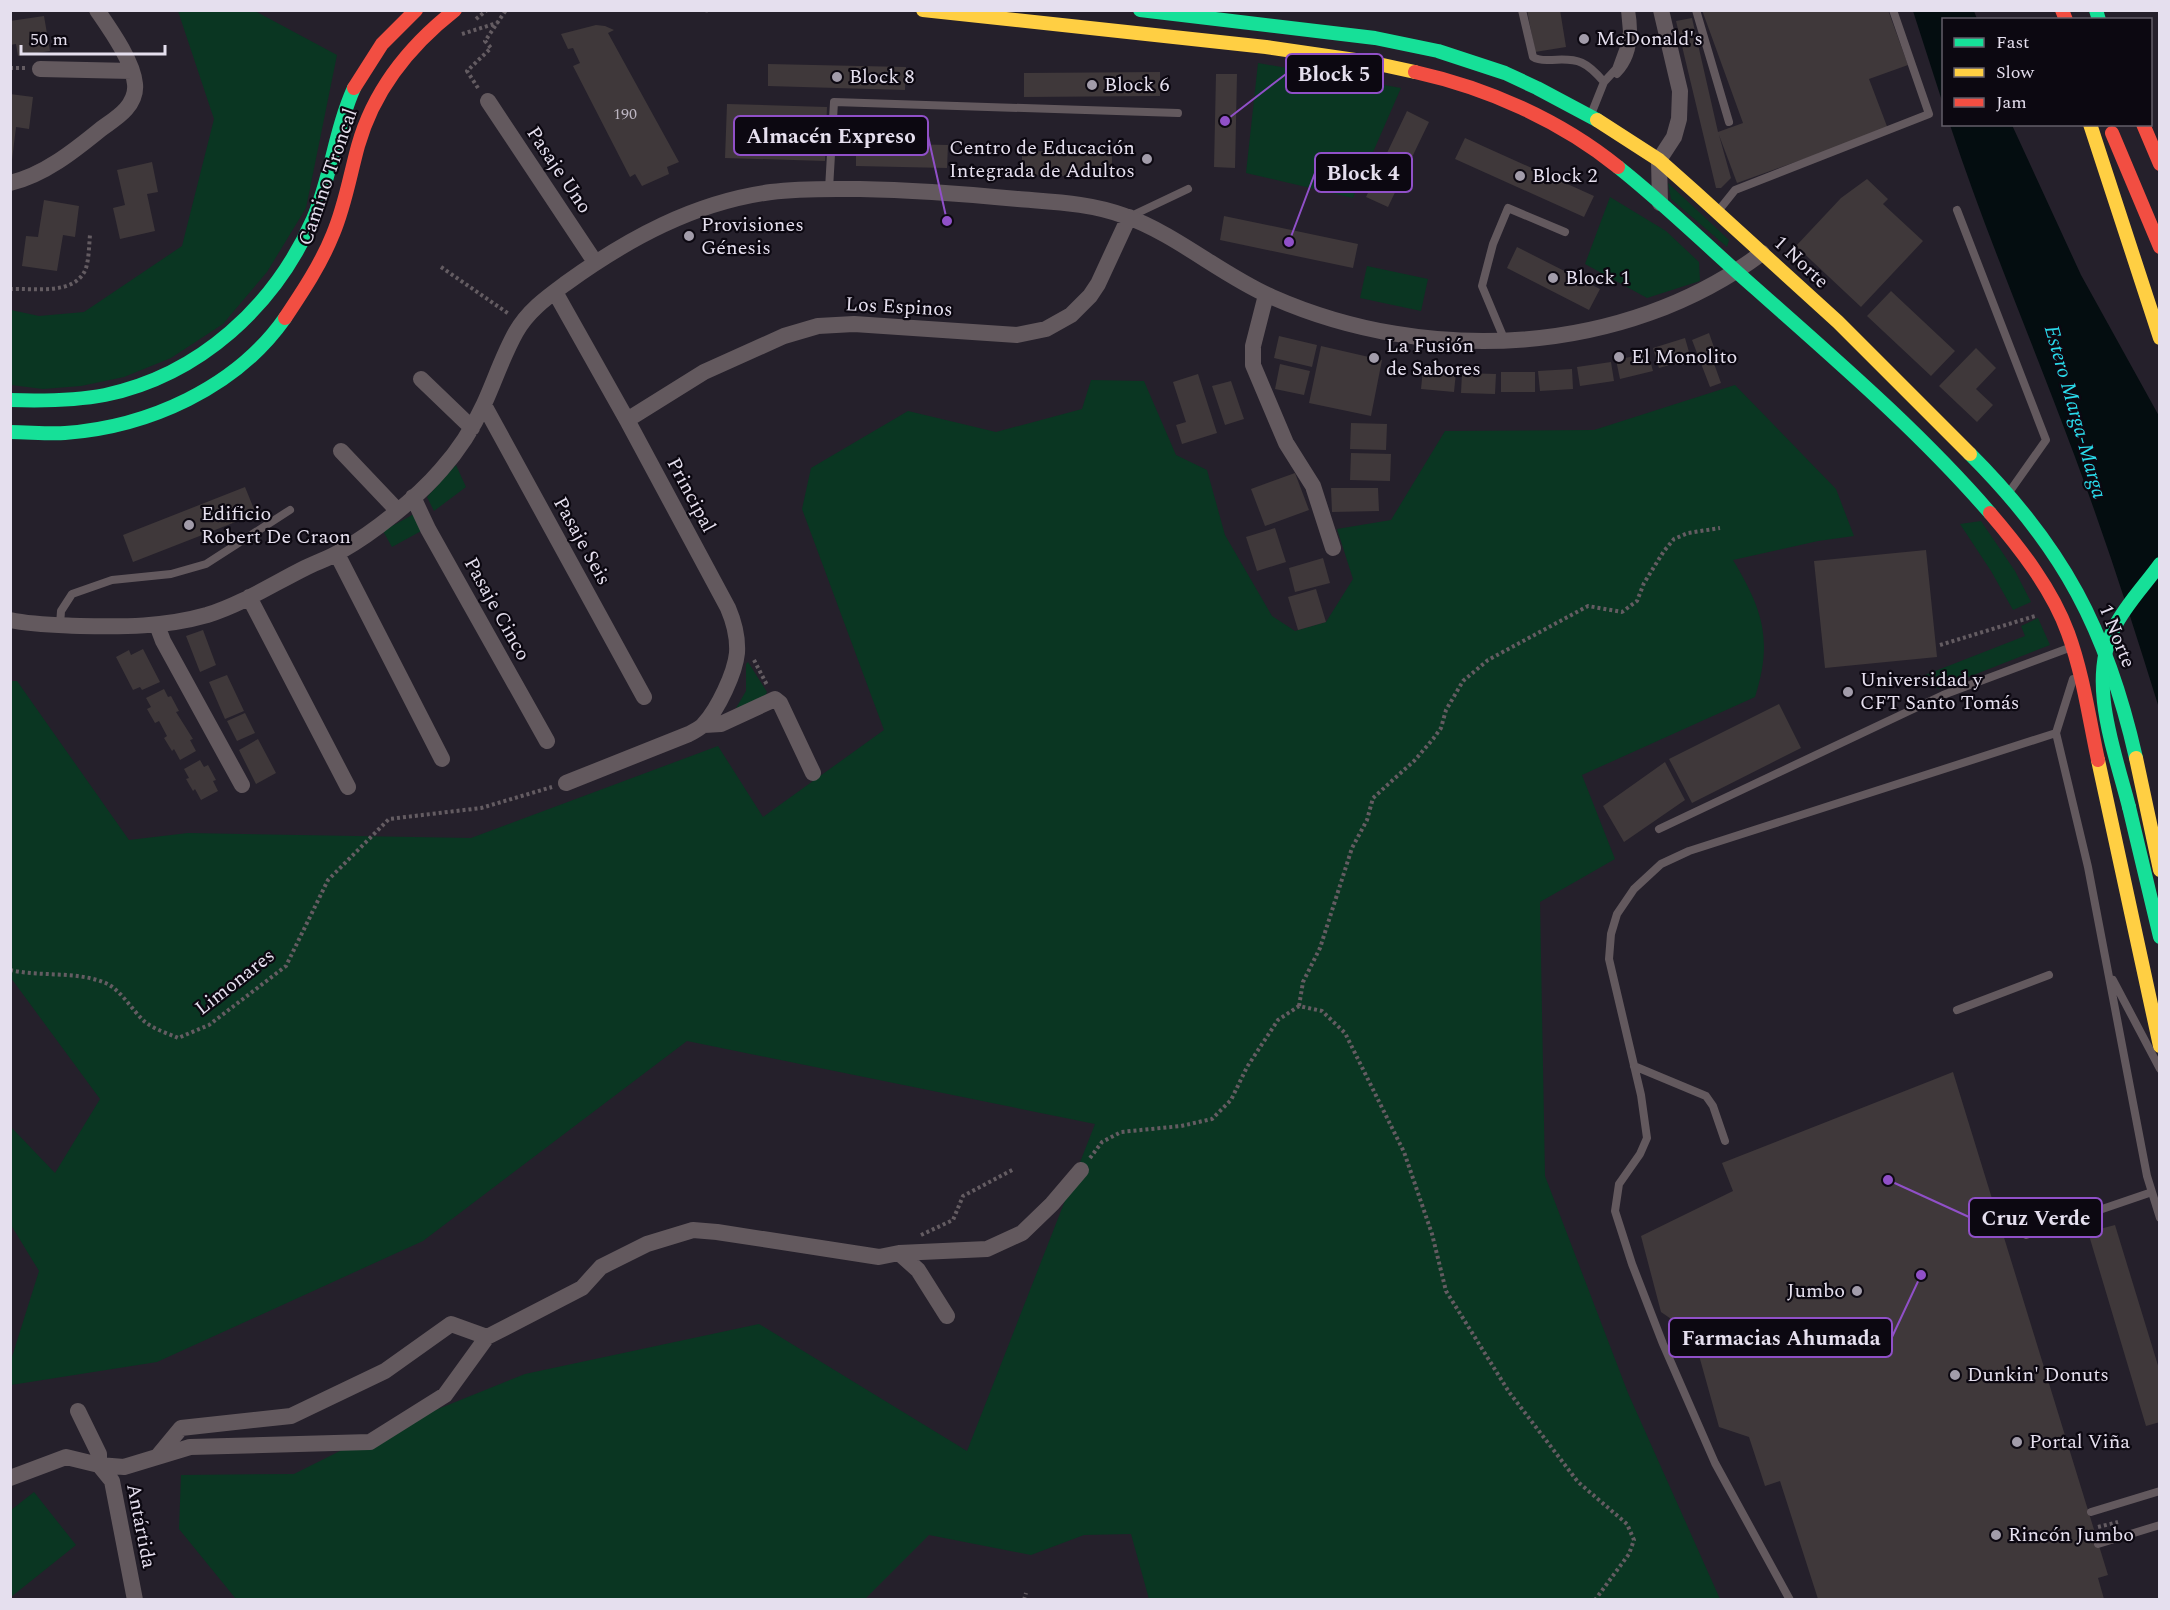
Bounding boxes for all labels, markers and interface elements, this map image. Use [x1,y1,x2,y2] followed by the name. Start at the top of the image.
[21,18,165,56] scale bar
[1942,18,2152,126] legend
[1596,24,1703,54] place label: McDonald's
[30,26,68,53] text: 50 m
[1996,29,2029,56] text: Fast
[1577,32,1591,46] marker: McDonald's
[1286,54,1383,93] callout: Block 5
[1297,59,1371,91] text: Block 5
[1996,59,2035,86] text: Slow
[849,62,914,92] place label: Block 8
[830,70,844,84] marker: Block 8
[1104,70,1169,100] place label: Block 6
[1085,78,1099,92] marker: Block 6
[1996,89,2027,116] text: Jam
[613,102,637,126] house number: 190
[290,104,366,250] street label: Camino Troncal
[734,116,928,155] callout: Almacén Expreso
[519,120,599,220] street label: Pasaje Uno
[746,121,916,153] text: Almacén Expreso
[949,133,1135,186] place label: Centro de Educación Integrada de Adultos
[1140,152,1154,166] marker: Centro de Educación Integrada de Adultos
[1315,153,1412,192] callout: Block 4
[1326,158,1400,190] text: Block 4
[1532,161,1597,191] place label: Block 2
[1513,169,1527,183] marker: Block 2
[701,210,804,263] place label: Provisiones Génesis
[1766,228,1836,296] street label: 1 Norte
[682,229,696,243] marker: Provisiones Génesis
[1565,263,1630,293] place label: Block 1
[1546,271,1560,285] marker: Block 1
[845,289,953,325] street label: Los Espinos
[2035,321,2115,503] water label: Estero Marga-Marga
[1386,331,1481,384] place label: La Fusión de Sabores
[1631,342,1737,372] place label: El Monolito
[1612,350,1626,364] marker: El Monolito
[1367,351,1381,365] marker: La Fusión de Sabores
[659,452,723,538] street label: Principal
[545,491,619,591] street label: Pasaje Seis
[201,499,351,552] place label: Edificio Robert De Craon
[182,518,196,532] marker: Edificio Robert De Craon
[456,552,538,666] street label: Pasaje Cinco
[2091,600,2143,672] street label: 1 Norte
[1860,665,2019,718] place label: Universidad y CFT Santo Tomás
[1841,685,1855,699] marker: Universidad y CFT Santo Tomás
[189,941,281,1023] street label: Limonares
[1969,1198,2102,1237] callout: Cruz Verde
[1982,1203,2090,1235] text: Cruz Verde
[1787,1276,1845,1306] place label: Jumbo
[1850,1284,1864,1298] marker: Jumbo
[1669,1318,1892,1357] callout: Farmacias Ahumada
[1681,1323,1881,1355] text: Farmacias Ahumada
[1967,1360,2109,1390] place label: Dunkin' Donuts
[1948,1368,1962,1382] marker: Dunkin' Donuts
[2029,1427,2130,1457] place label: Portal Viña
[2010,1435,2024,1449] marker: Portal Viña
[118,1481,164,1571] street label: Antártida
[2008,1520,2134,1550] place label: Rincón Jumbo
[1989,1528,2003,1542] marker: Rincón Jumbo

